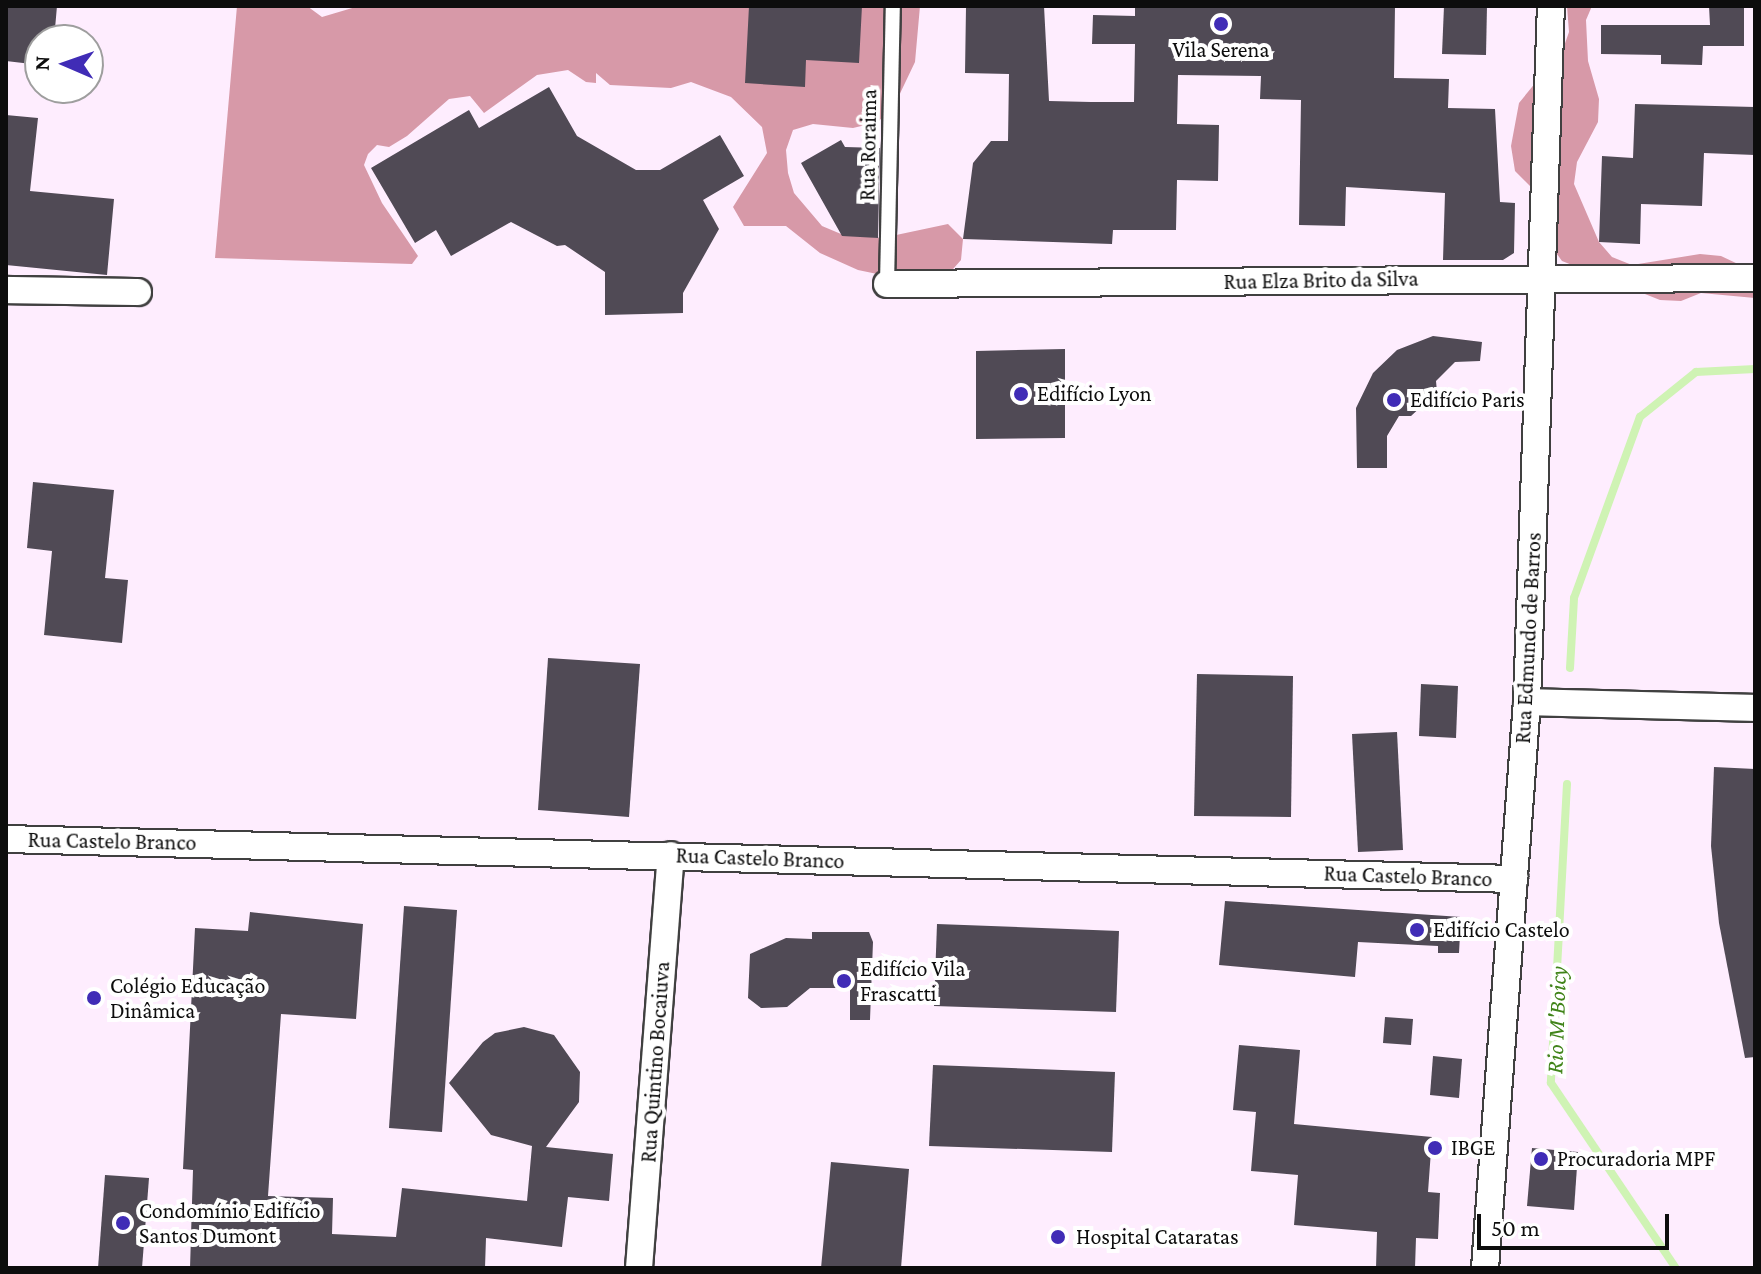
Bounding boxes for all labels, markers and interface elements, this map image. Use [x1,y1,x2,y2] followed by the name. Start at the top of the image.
[1212,15,1230,33] marker: Vila Serena
[24,24,104,104] north arrow
[1172,37,1270,63] place label: Vila Serena
[29,55,54,71] text: N
[854,89,882,201] street label: Rua Roraima
[1223,265,1419,295] street label: Rua Elza Brito da Silva
[1037,381,1152,407] place label: Edifício Lyon
[1012,385,1030,403] marker: Edifício Lyon
[1410,387,1525,413] place label: Edifício Paris
[1385,391,1403,409] marker: Edifício Paris
[1509,532,1547,744] street label: Rua Edmundo de Barros
[27,826,197,856] street label: Rua Castelo Branco
[675,842,845,874] street label: Rua Castelo Branco
[1323,860,1493,892] street label: Rua Castelo Branco
[1433,917,1570,943] place label: Edifício Castelo
[1408,921,1426,939] marker: Edifício Castelo
[860,955,965,1006] place label: Edifício Vila Frascatti
[635,961,675,1163] street label: Rua Quintino Bocaiuva
[1540,965,1572,1075] water label: Rio M'Boicy
[110,972,265,1024] place label: Colégio Educação Dinâmica
[835,972,853,990] marker: Edifício Vila Frascatti
[85,989,103,1007] marker: Colégio Educação Dinâmica
[1451,1135,1496,1161] place label: IBGE
[1426,1139,1444,1157] marker: IBGE
[1557,1146,1715,1172] place label: Procuradoria MPF
[1532,1150,1550,1168] marker: Procuradoria MPF
[139,1197,320,1248] place label: Condomínio Edifício Santos Dumont
[1481,1198,1673,1248] scale bar
[114,1214,132,1232] marker: Condomínio Edifício Santos Dumont
[1491,1214,1540,1241] text: 50 m
[1076,1224,1239,1250] place label: Hospital Cataratas
[1047,1226,1069,1248] marker: Hospital Cataratas

